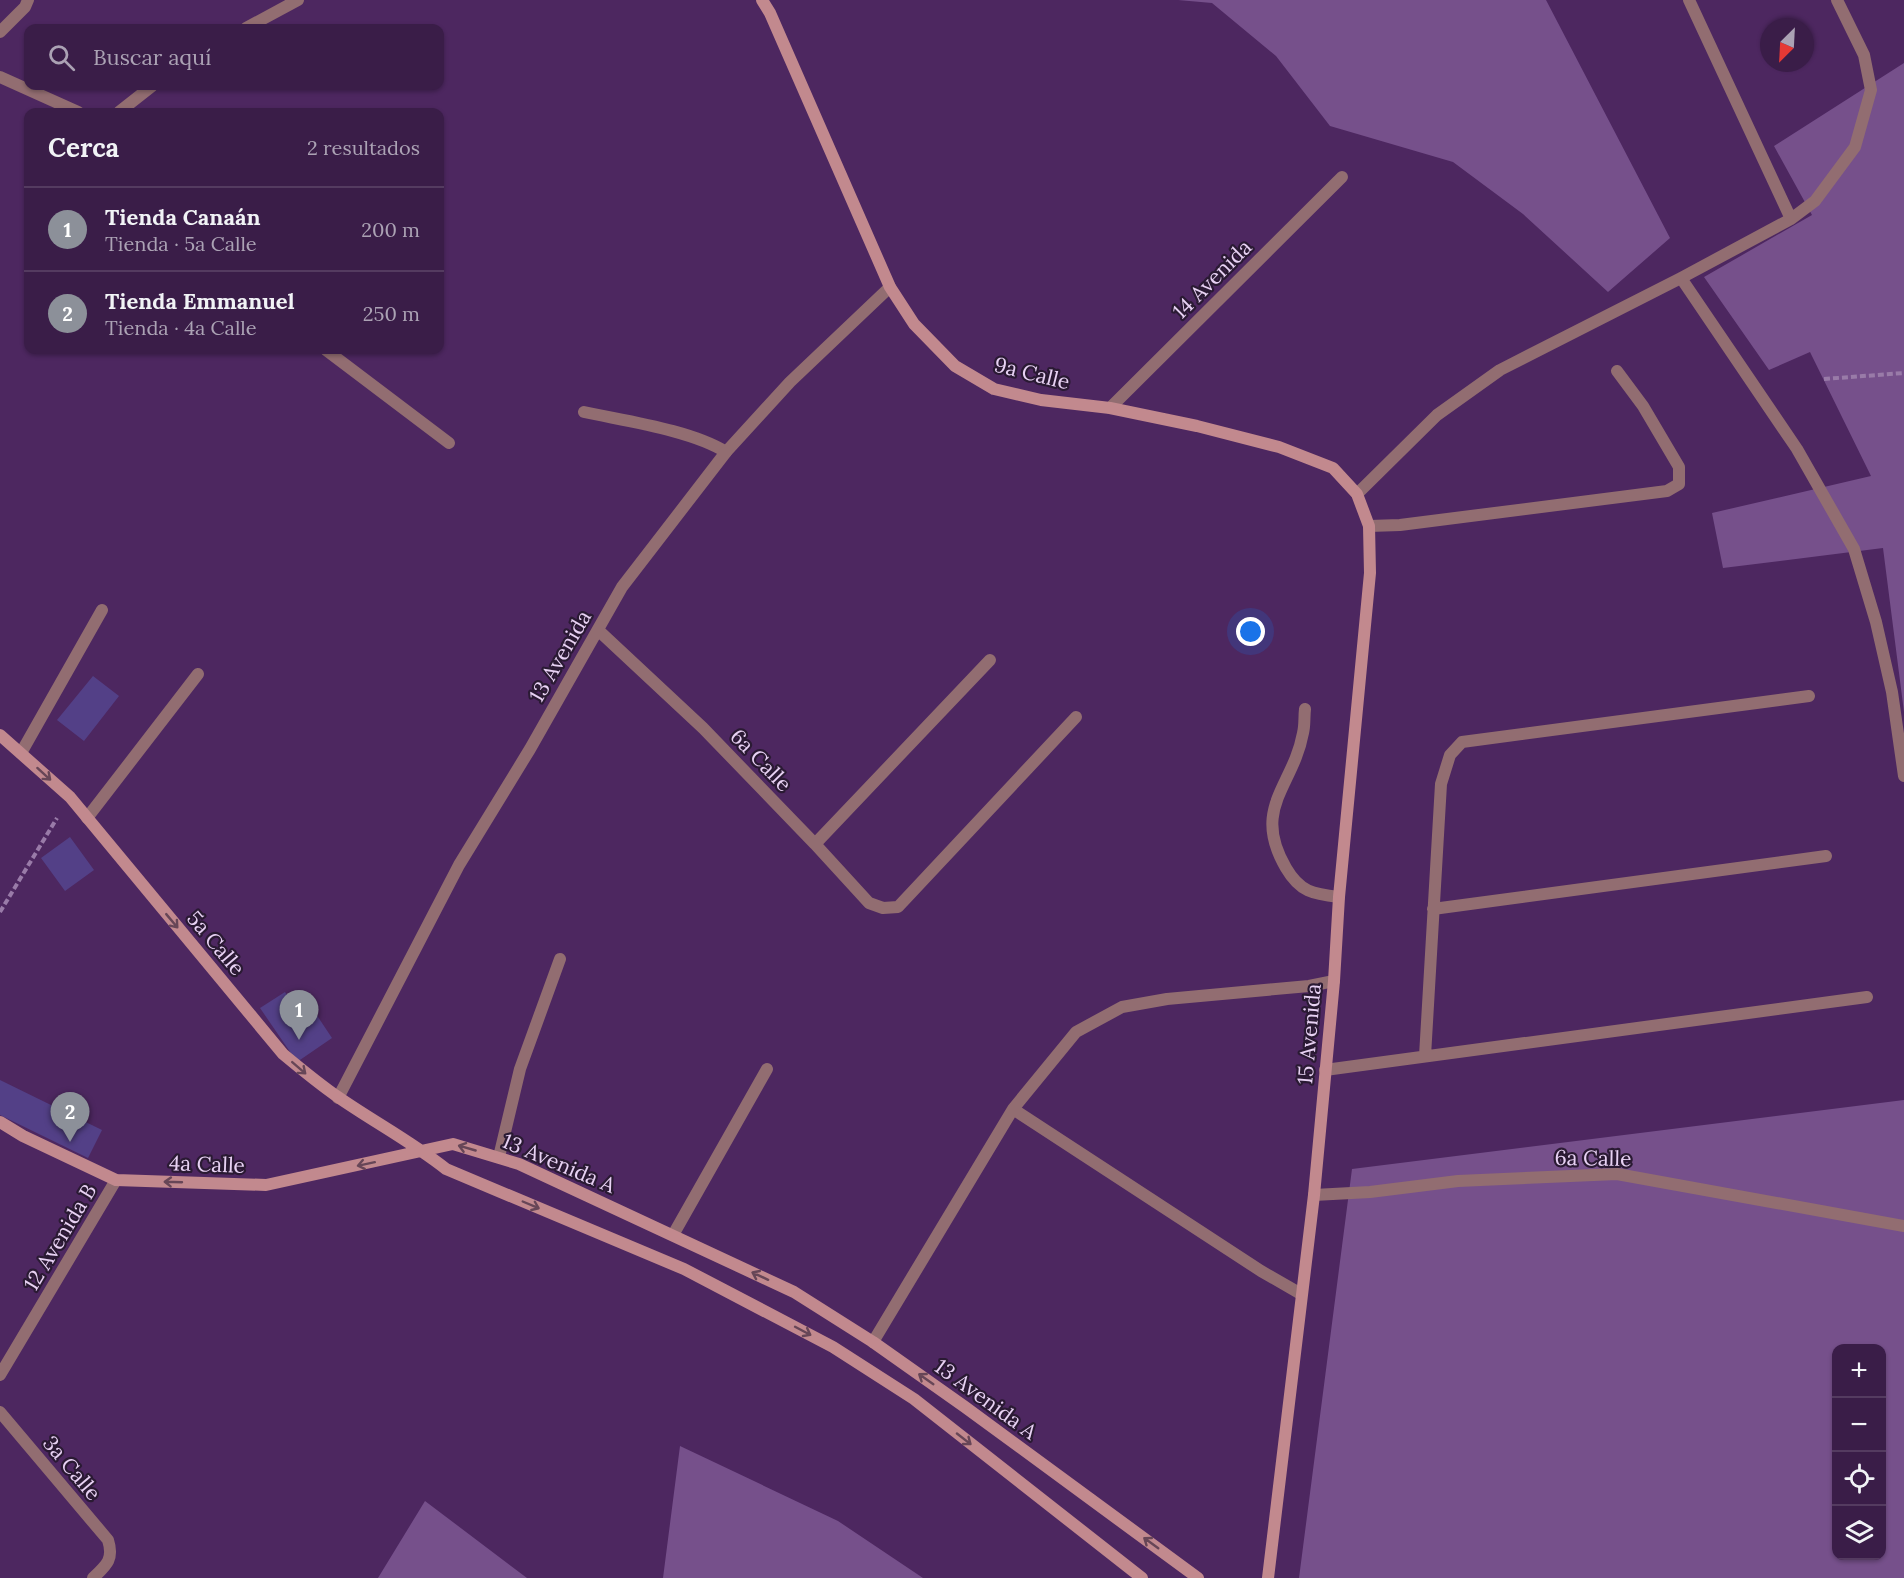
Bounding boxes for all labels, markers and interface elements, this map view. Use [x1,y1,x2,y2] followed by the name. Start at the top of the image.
[1760,18,1814,72] north arrow
[24,24,444,90] search box
[45,41,78,74] icon: search
[93,43,211,71] text: Buscar aquí
[48,131,119,164] text: Cerca
[307,135,420,160] text: 2 resultados
[105,203,261,231] text: Tienda Canaán
[63,217,72,242] text: 1
[361,217,420,242] text: 200 m
[105,231,257,256] text: Tienda · 5a Calle
[1167,234,1257,324] street label: 14 Avenida
[105,287,295,315] text: Tienda Emmanuel
[62,301,73,326] text: 2
[363,301,420,326] text: 250 m
[105,315,257,340] text: Tienda · 4a Calle
[991,351,1073,395] street label: 9a Calle
[523,605,597,707] street label: 13 Avenida
[1236,617,1265,646] your location
[725,723,797,797] street label: 6a Calle
[36,767,51,781] one-way arrow
[181,905,251,981] street label: 5a Calle
[165,912,178,928] one-way arrow
[1291,982,1327,1086] street label: 15 Avenida
[280,990,318,1040] pin: 1
[291,1061,306,1075] one-way arrow
[50,1092,90,1142] pin: 2
[498,1127,620,1199] street label: 13 Avenida A
[457,1142,476,1153] one-way arrow
[1554,1144,1632,1172] street label: 6a Calle
[169,1149,245,1179] street label: 4a Calle
[356,1158,375,1170] one-way arrow
[163,1177,183,1188] one-way arrow
[18,1179,102,1295] street label: 12 Avenida B
[521,1200,539,1211] one-way arrow
[752,1270,770,1282] one-way arrow
[793,1326,811,1337] one-way arrow
[1832,1344,1886,1560] map controls
[1832,1344,1886,1398] button: +
[929,1353,1043,1446] street label: 13 Avenida A
[918,1373,934,1385] one-way arrow
[1832,1398,1886,1452] button: −
[37,1430,107,1506] street label: 3a Calle
[956,1432,972,1445] one-way arrow
[1832,1452,1886,1506] button: locate
[1832,1506,1886,1560] button: layers
[1144,1537,1160,1550] one-way arrow

